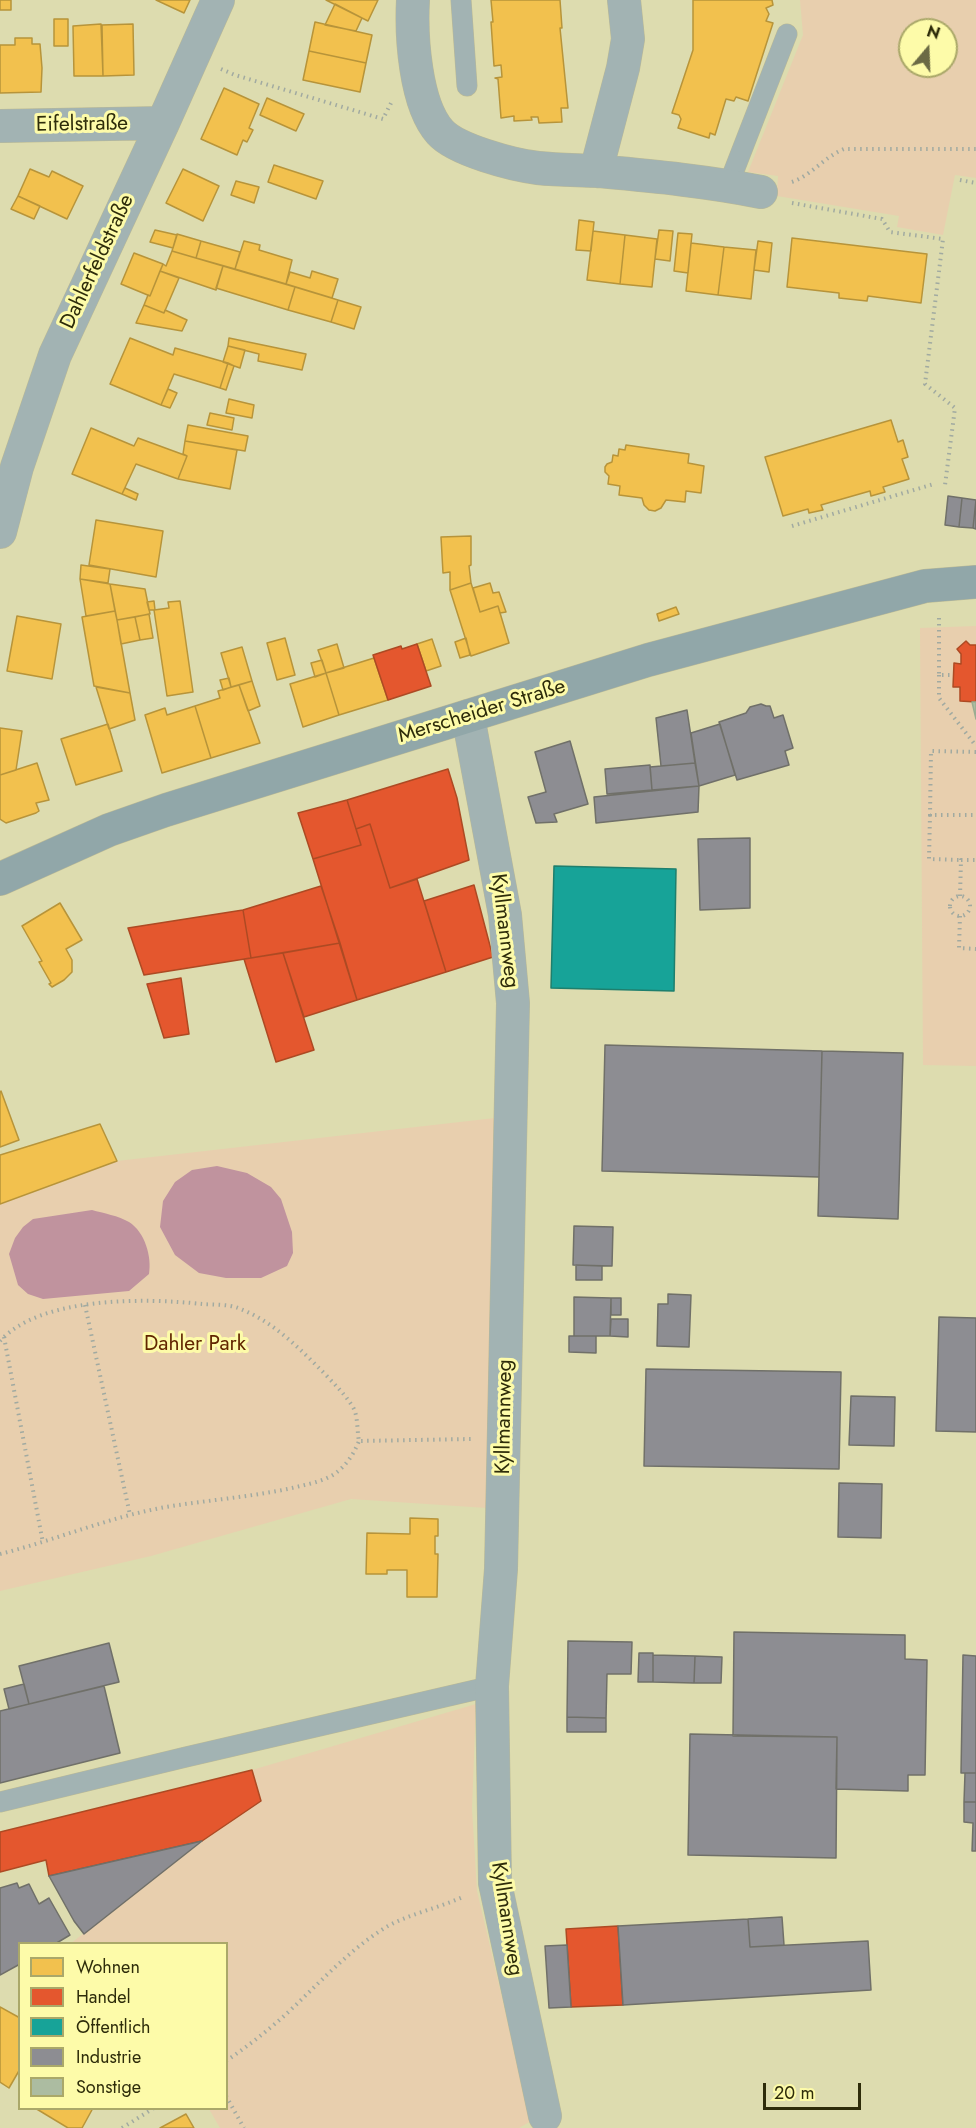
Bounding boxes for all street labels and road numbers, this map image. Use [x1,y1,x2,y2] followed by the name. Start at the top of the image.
[36,112,128,138] street label: Eifelstraße
[56,191,140,333] street label: Dahlerfeldstraße
[395,675,569,749] street label: Merscheider Straße
[484,872,524,990] street label: Kyllmannweg
[491,1359,519,1475] street label: Kyllmannweg
[485,1860,527,1978] street label: Kyllmannweg

